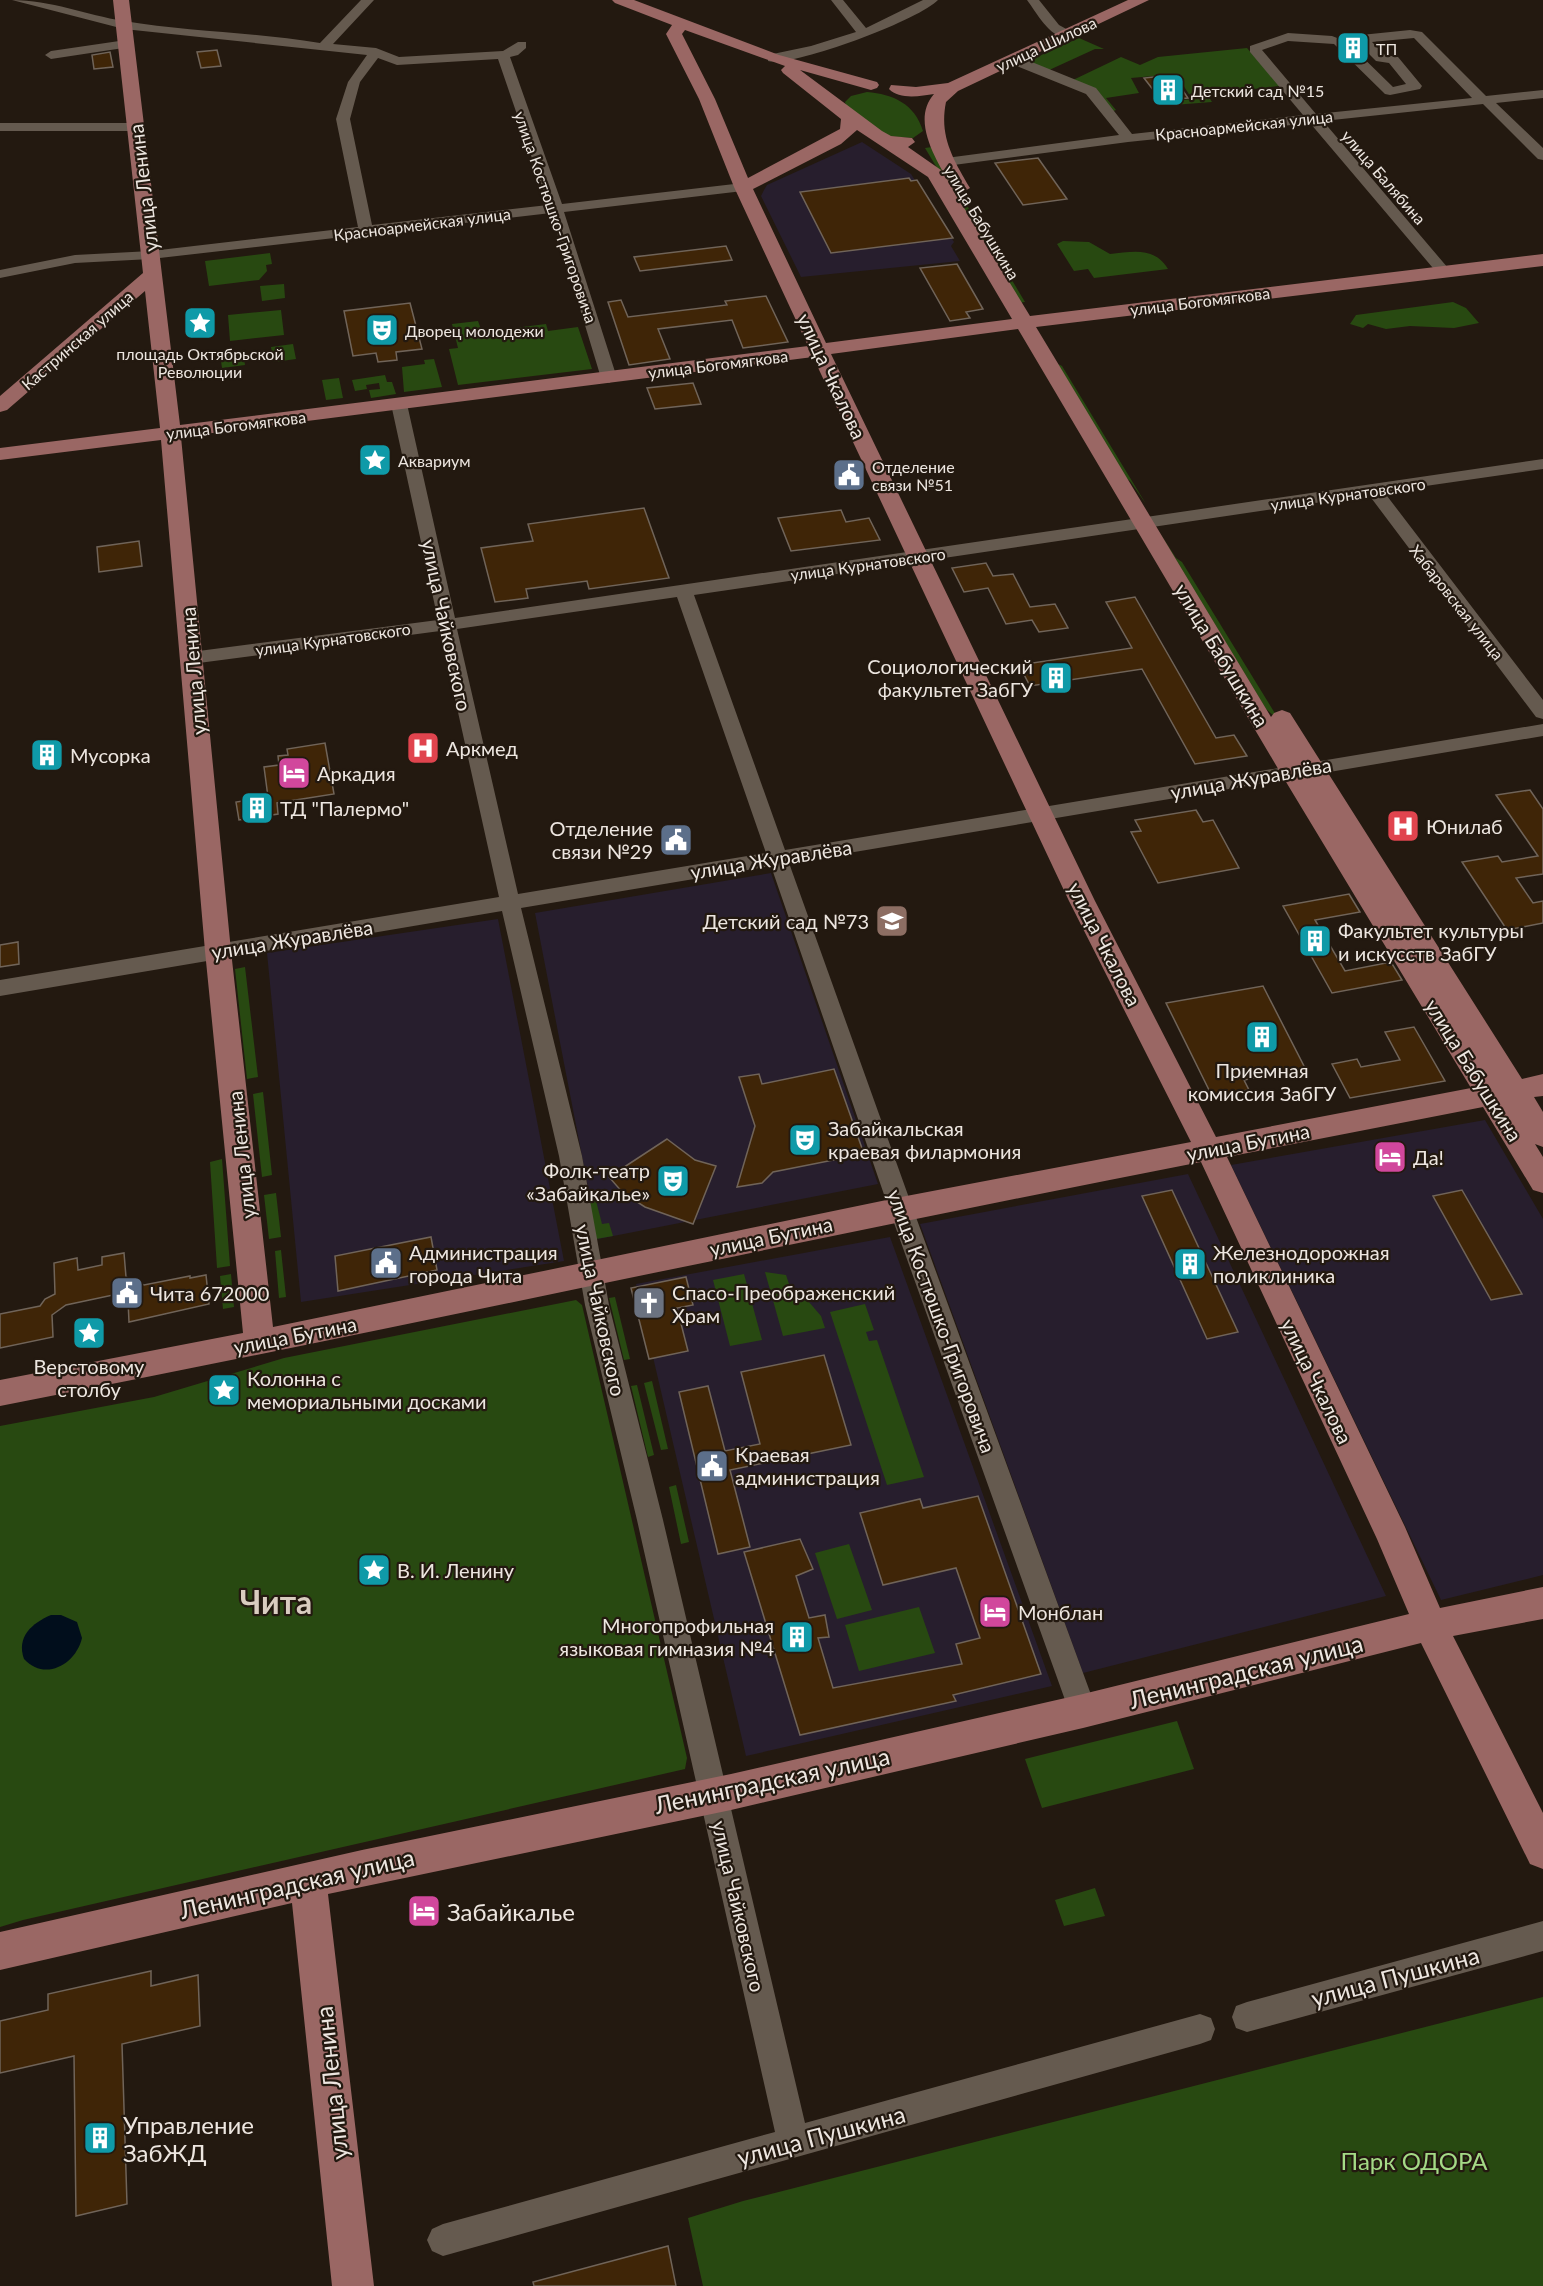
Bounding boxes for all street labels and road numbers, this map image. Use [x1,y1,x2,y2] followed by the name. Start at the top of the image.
[993,12,1099,76] street label: улица Шилова
[1154,106,1334,144] street label: Красноармейская улица
[511,109,601,325] street label: улица Костюшко-Григоровича
[123,123,163,253] street label: улица Ленина
[1338,126,1430,228] street label: улица Балябина
[940,161,1024,283] street label: улица Бабушкина
[332,204,512,244] street label: Красноармейская улица
[1129,283,1271,319] street label: улица Богомягкова
[18,287,136,393] street label: Кастринская улица
[792,309,872,443] street label: улица Чкалова
[647,346,789,382] street label: улица Богомягкова
[165,407,307,443] street label: улица Богомягкова
[1269,474,1427,514] street label: улица Курнатовского
[417,537,477,713] street label: улица Чайковского
[1406,541,1508,663] street label: Хабаровская улица
[789,544,947,584] street label: улица Курнатовского
[1170,579,1274,731] street label: улица Бабушкина
[175,606,211,736] street label: улица Ленина
[254,619,412,659] street label: улица Курнатовского
[1169,752,1333,804] street label: улица Журавлёва
[689,834,853,884] street label: улица Журавлёва
[1063,878,1147,1010] street label: улица Чкалова
[210,914,374,964] street label: улица Журавлёва
[1421,994,1527,1146] street label: улица Бабушкина
[222,1090,260,1220] street label: улица Ленина
[1184,1118,1312,1166] street label: улица Бутина
[883,1186,1001,1456] street label: улица Костюшко-Григоровича
[707,1211,835,1261] street label: улица Бутина
[571,1222,631,1398] street label: улица Чайковского
[231,1311,359,1359] street label: улица Бутина
[1276,1315,1358,1447] street label: улица Чкалова
[1125,1628,1366,1714] street label: Ленинградская улица
[651,1741,892,1819] street label: Ленинградская улица
[708,1818,770,1994] street label: улица Чайковского
[176,1842,417,1924] street label: Ленинградская улица
[1308,1940,1482,2012] street label: улица Пушкина
[309,2005,353,2161] street label: улица Ленина
[734,2099,908,2171] street label: улица Пушкина

